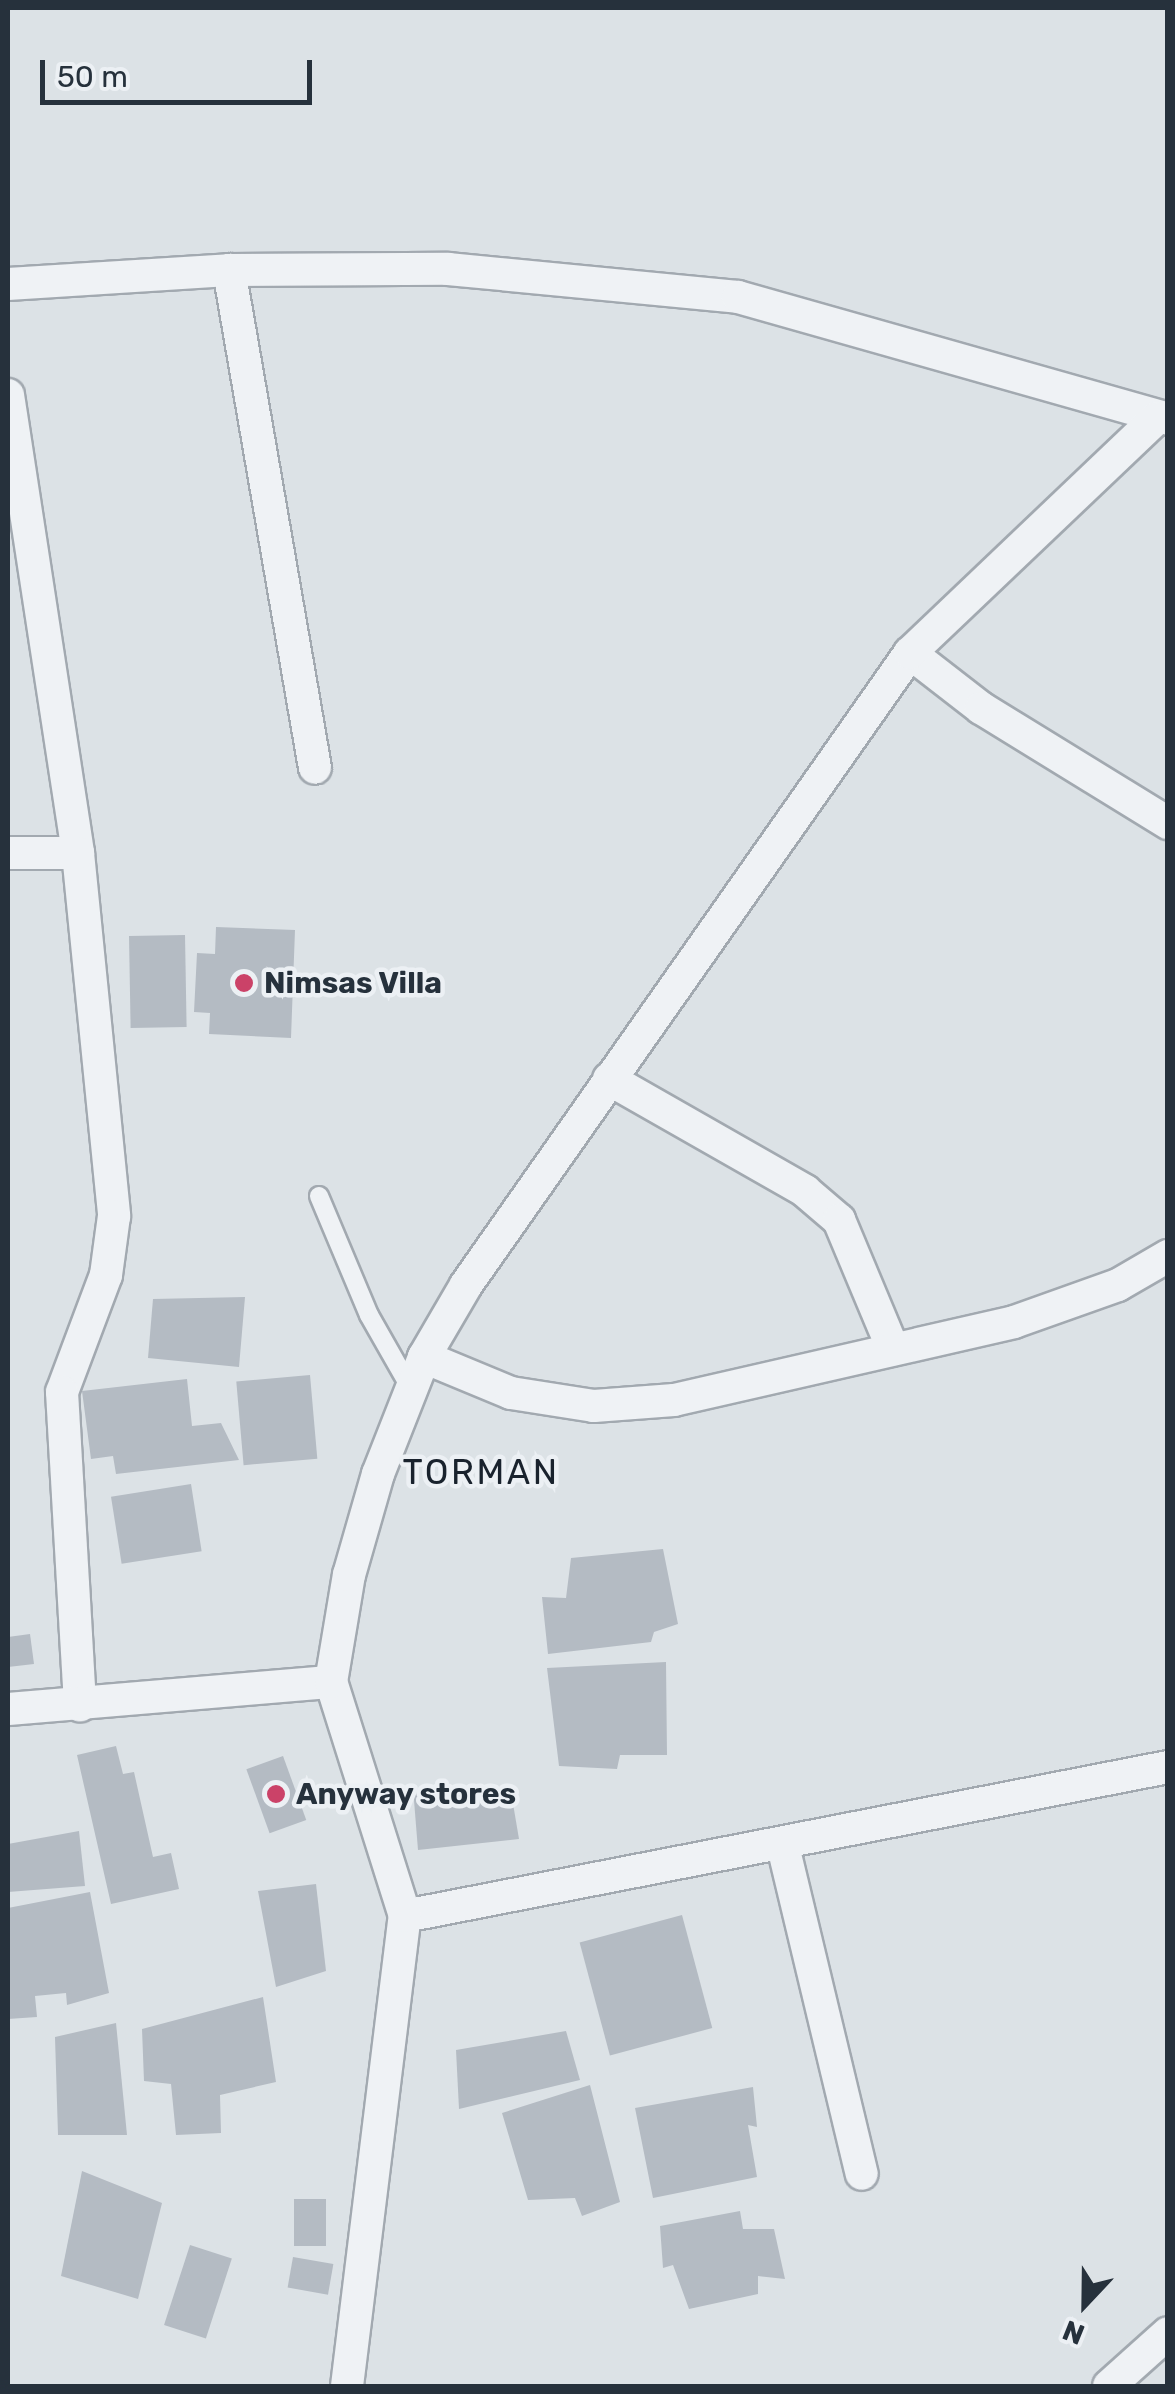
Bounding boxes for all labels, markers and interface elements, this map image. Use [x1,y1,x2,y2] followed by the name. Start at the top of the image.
[45,40,318,102] scale bar
[57,59,128,95] text: 50 m
[264,965,443,1001] place label: Nimsas Villa
[233,972,255,994] marker: Nimsas Villa
[403,1451,559,1493] district label: TORMAN
[296,1776,517,1812] place label: Anyway stores
[265,1783,287,1805] marker: Anyway stores
[1035,2254,1135,2354] north arrow
[1058,2313,1089,2351] text: N

